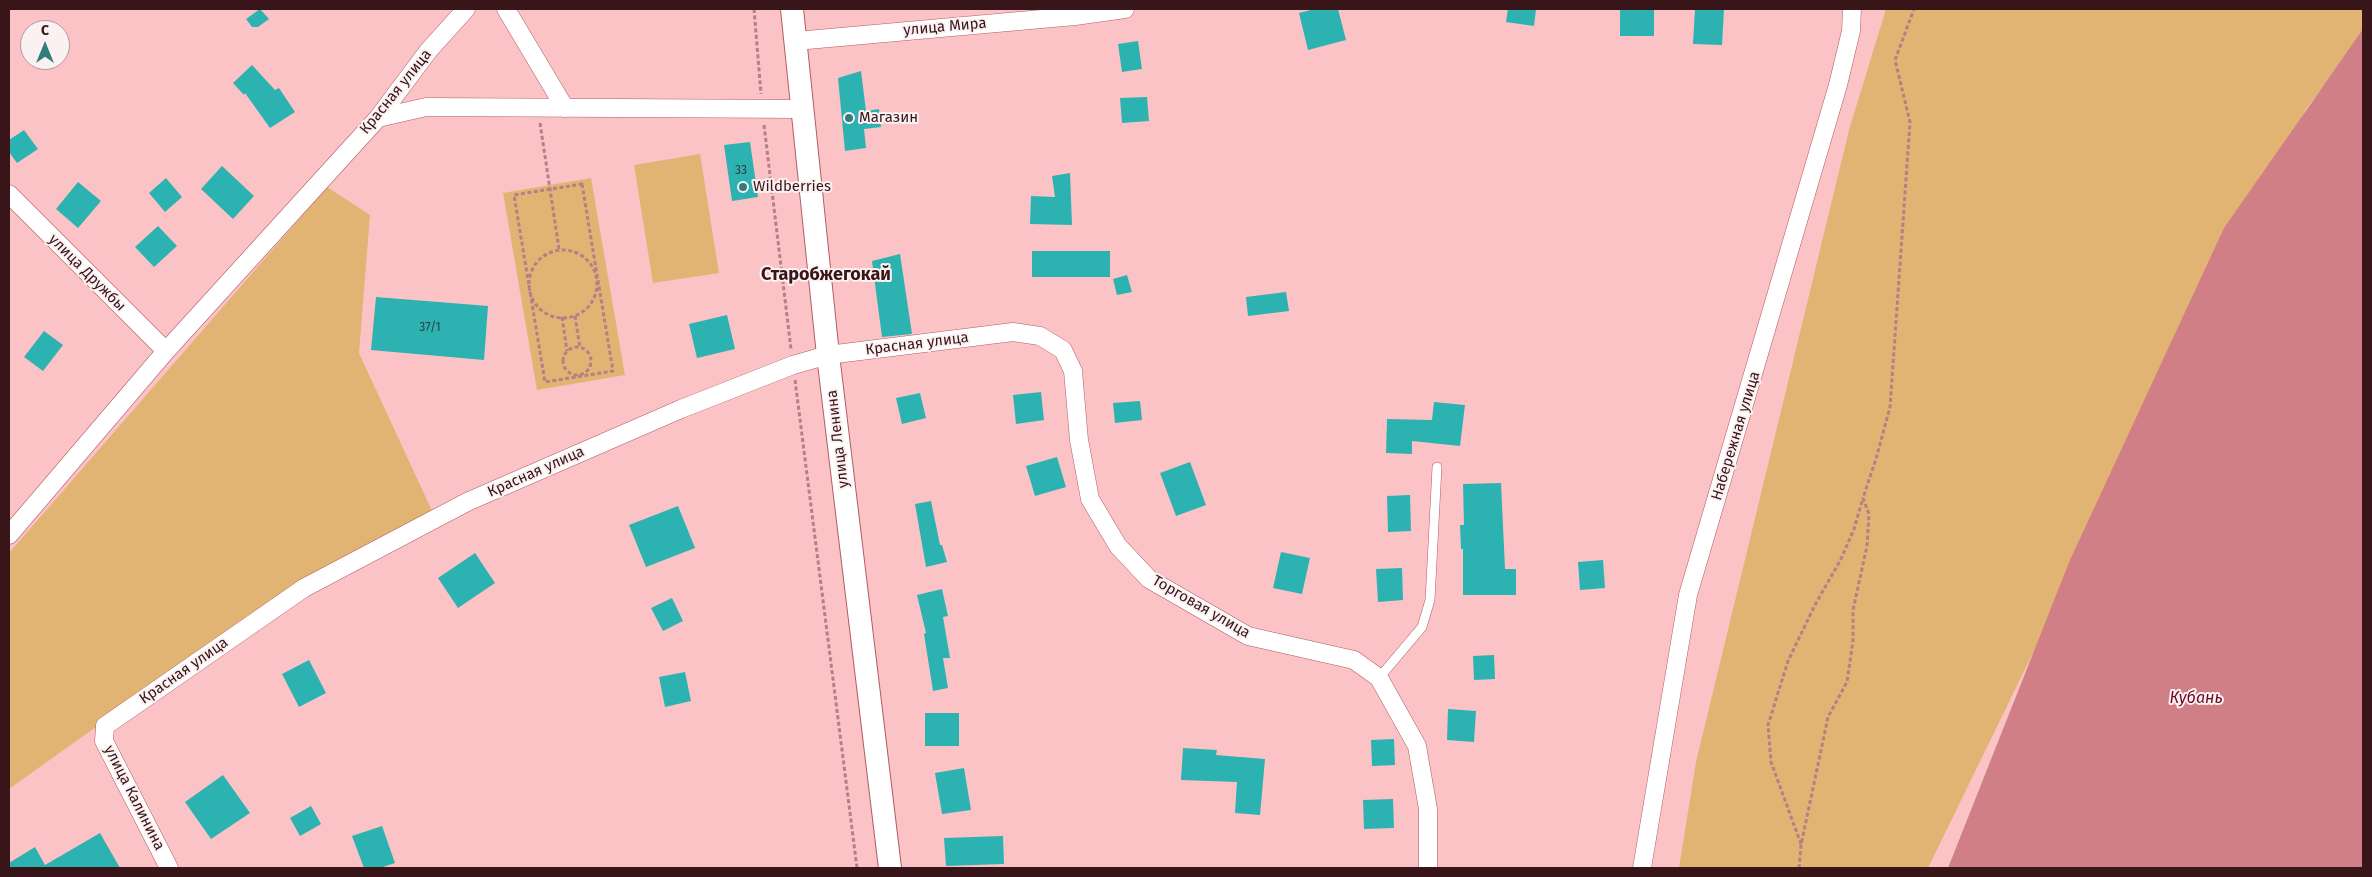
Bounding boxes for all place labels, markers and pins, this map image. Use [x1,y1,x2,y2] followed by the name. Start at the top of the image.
[859,109,918,127] place label: Магазин
[843,112,855,124] marker: Магазин
[753,178,831,196] place label: Wildberries
[737,181,749,193] marker: Wildberries

